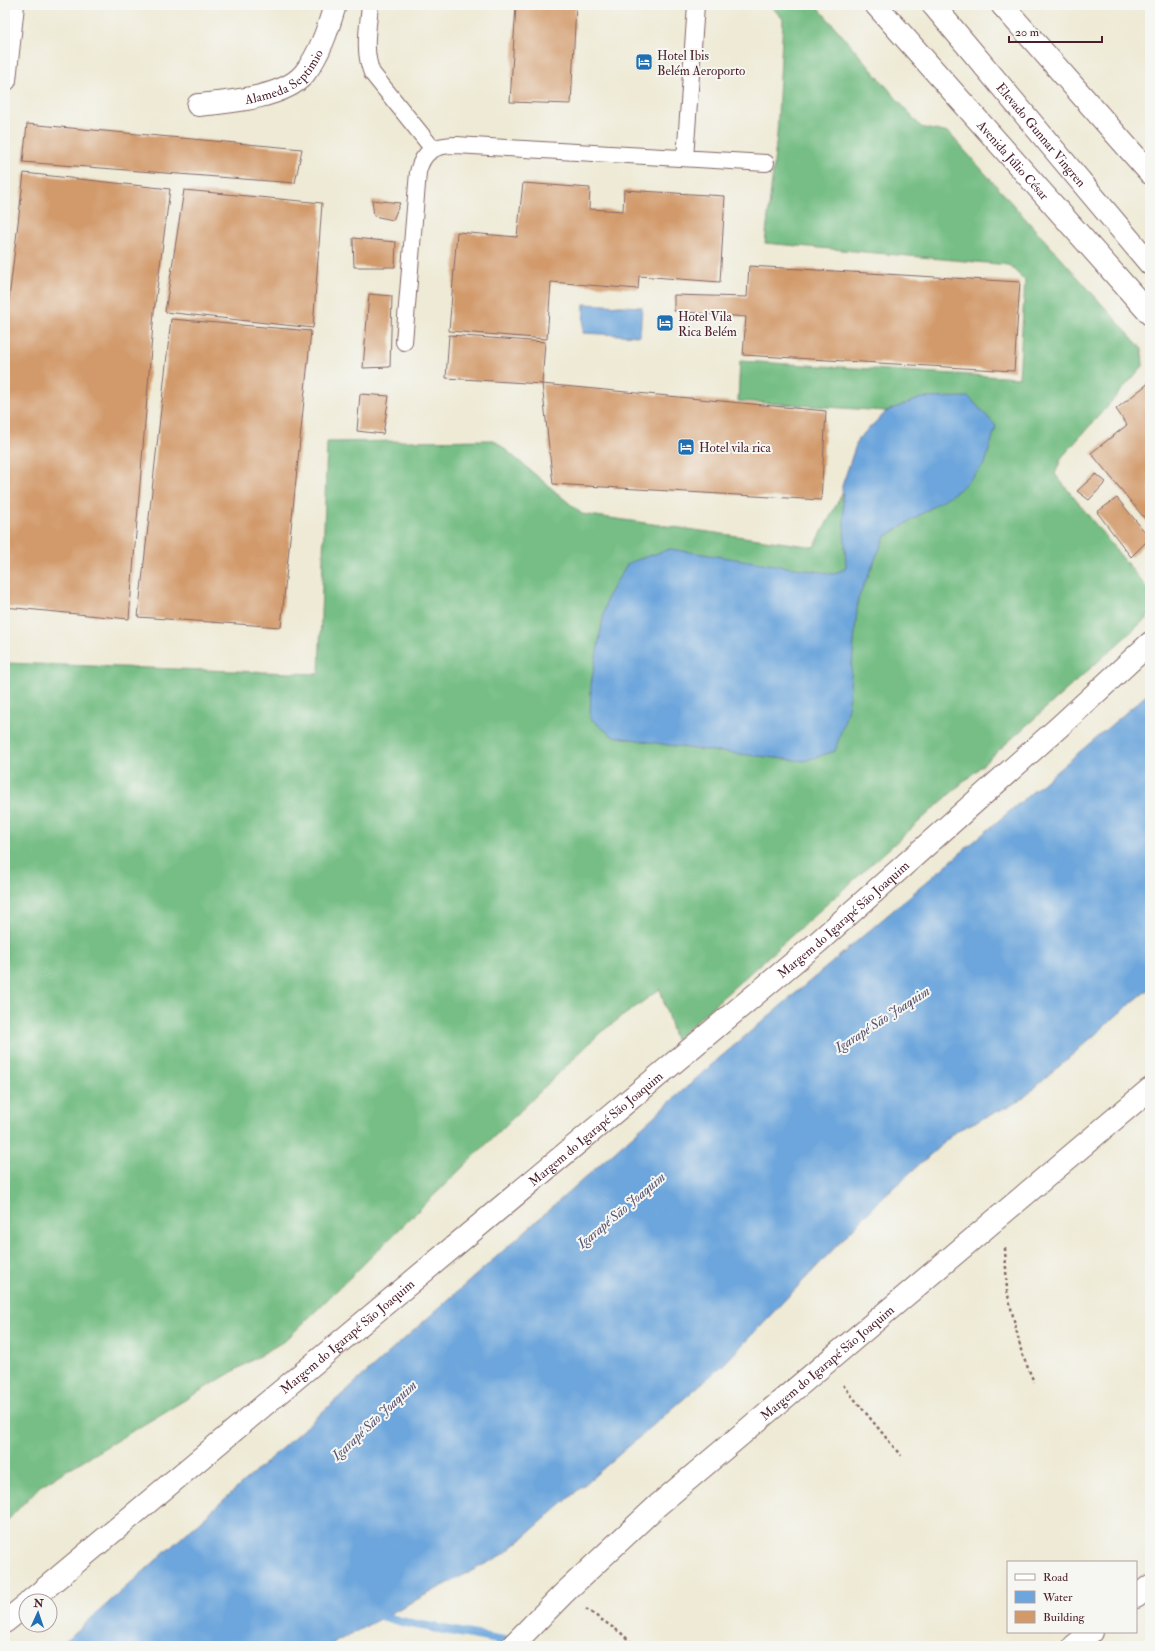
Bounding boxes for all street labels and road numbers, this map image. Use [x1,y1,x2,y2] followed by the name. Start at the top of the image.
[242,47,327,108] street label: Alameda Septimio
[993,80,1089,191] street label: Elevado Gunnar Vingren
[973,117,1052,204] street label: Avenida Júlio César
[774,858,913,982] street label: Margem do Igarapé São Joaquim
[526,1068,666,1190] street label: Margem do Igarapé São Joaquim
[277,1276,418,1398] street label: Margem do Igarapé São Joaquim
[757,1302,898,1424] street label: Margem do Igarapé São Joaquim

